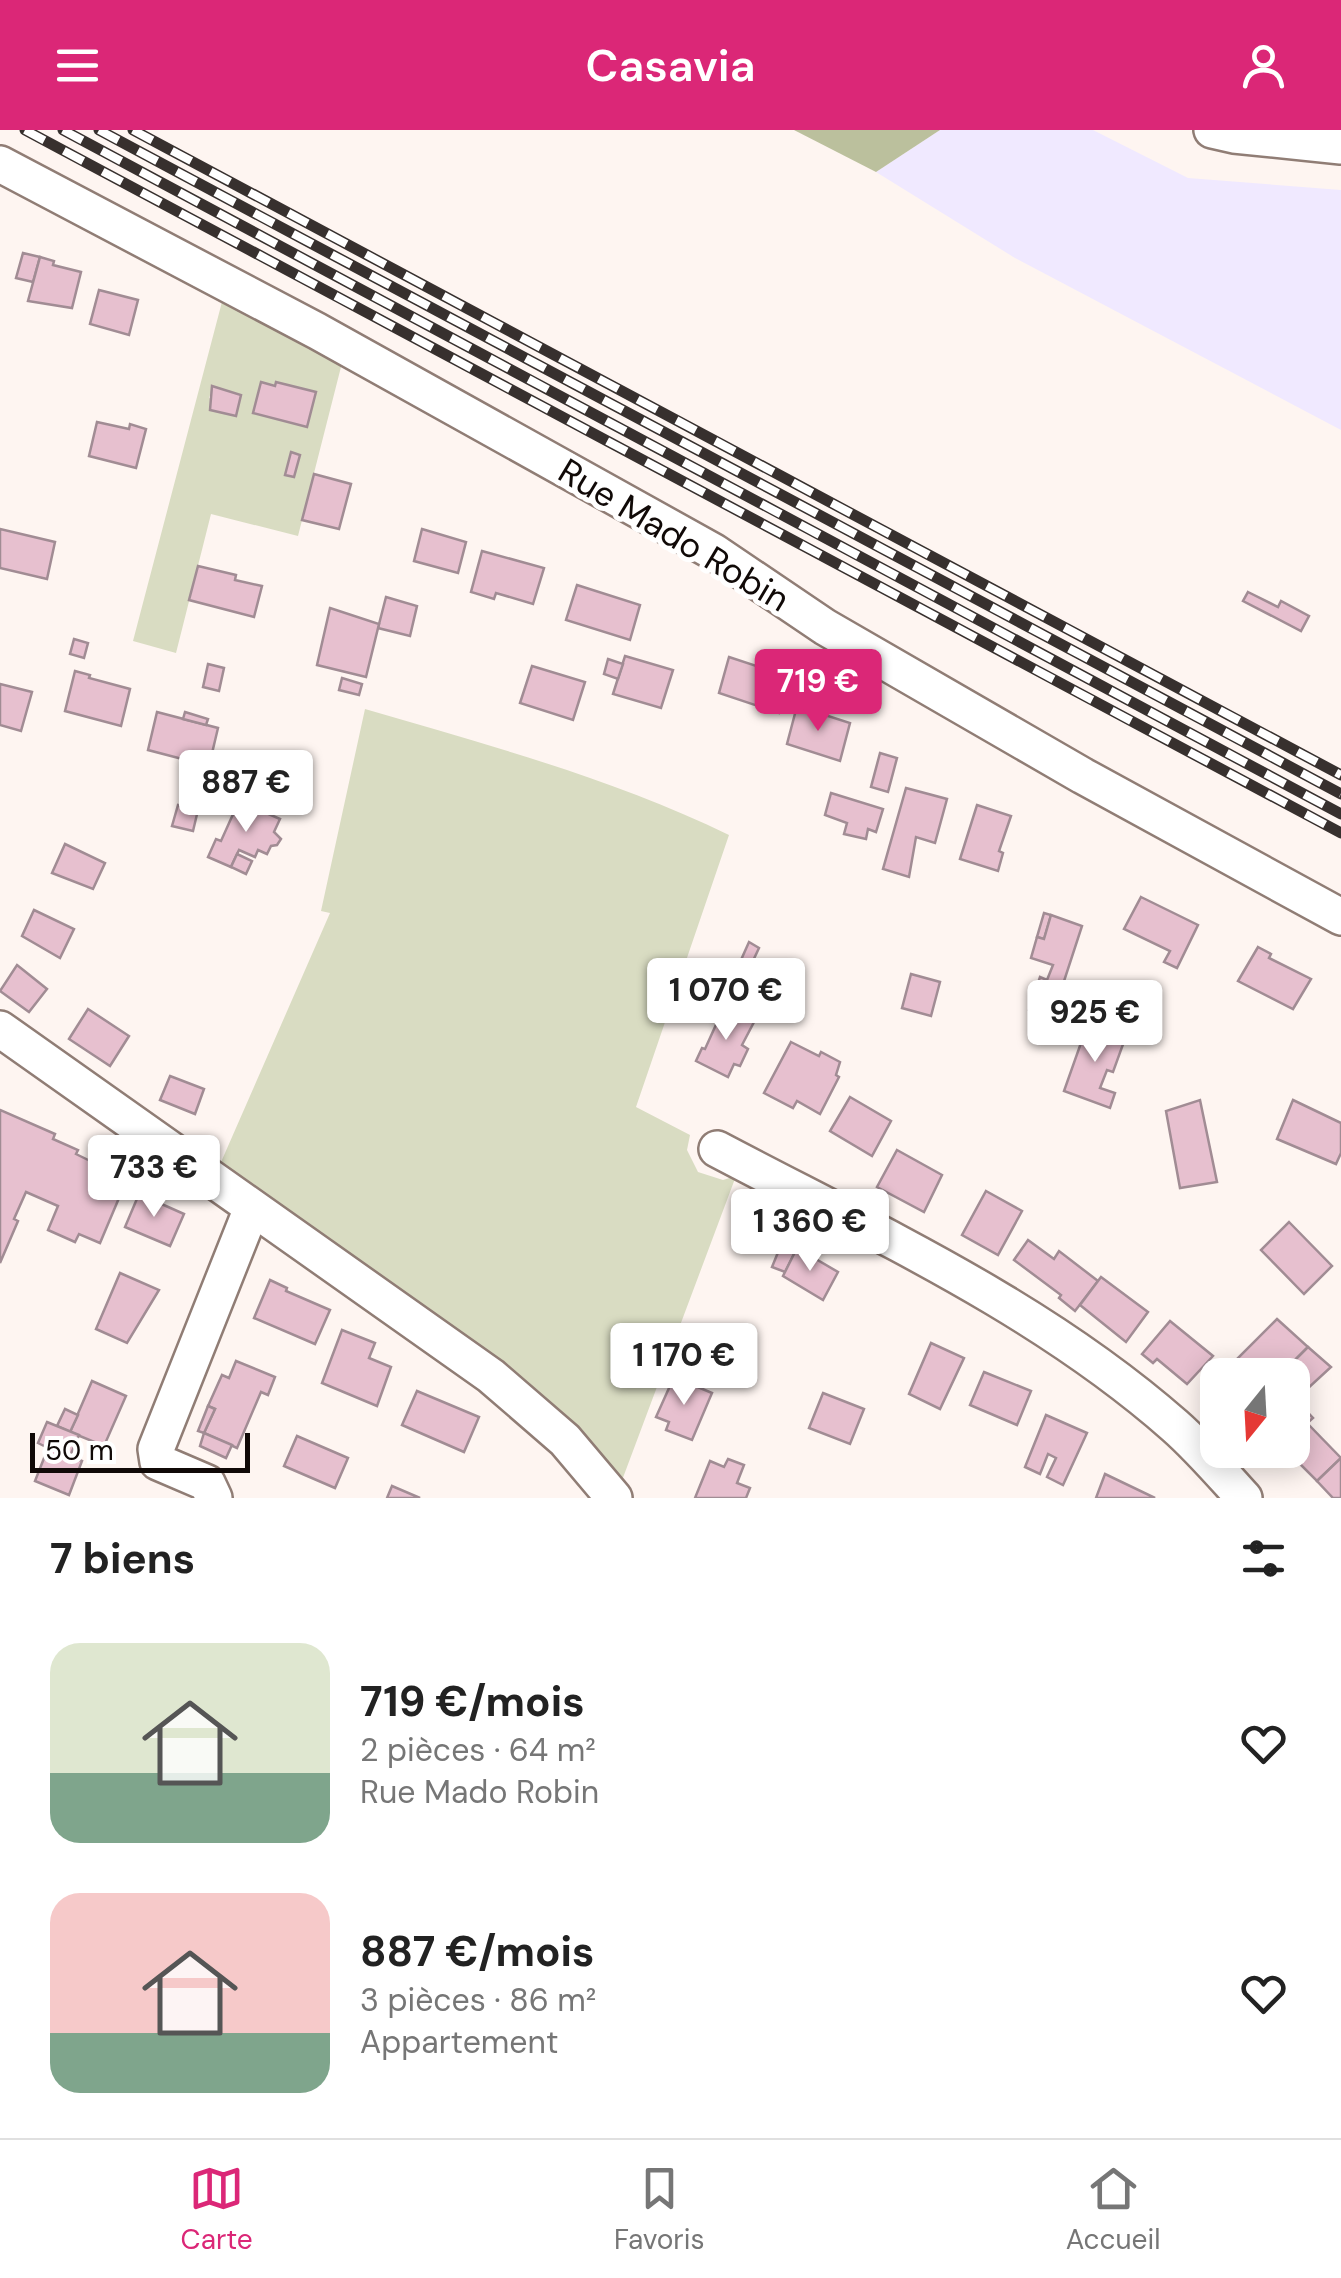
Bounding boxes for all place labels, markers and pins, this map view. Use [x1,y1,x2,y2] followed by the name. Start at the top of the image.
[748,649,888,734] pin: 719 €
[176,750,316,835] pin: 887 €
[634,958,818,1043] pin: 1 070 €
[1025,980,1165,1065] pin: 925 €
[84,1135,224,1220] pin: 733 €
[718,1189,902,1274] pin: 1 360 €
[592,1323,776,1408] pin: 1 170 €

